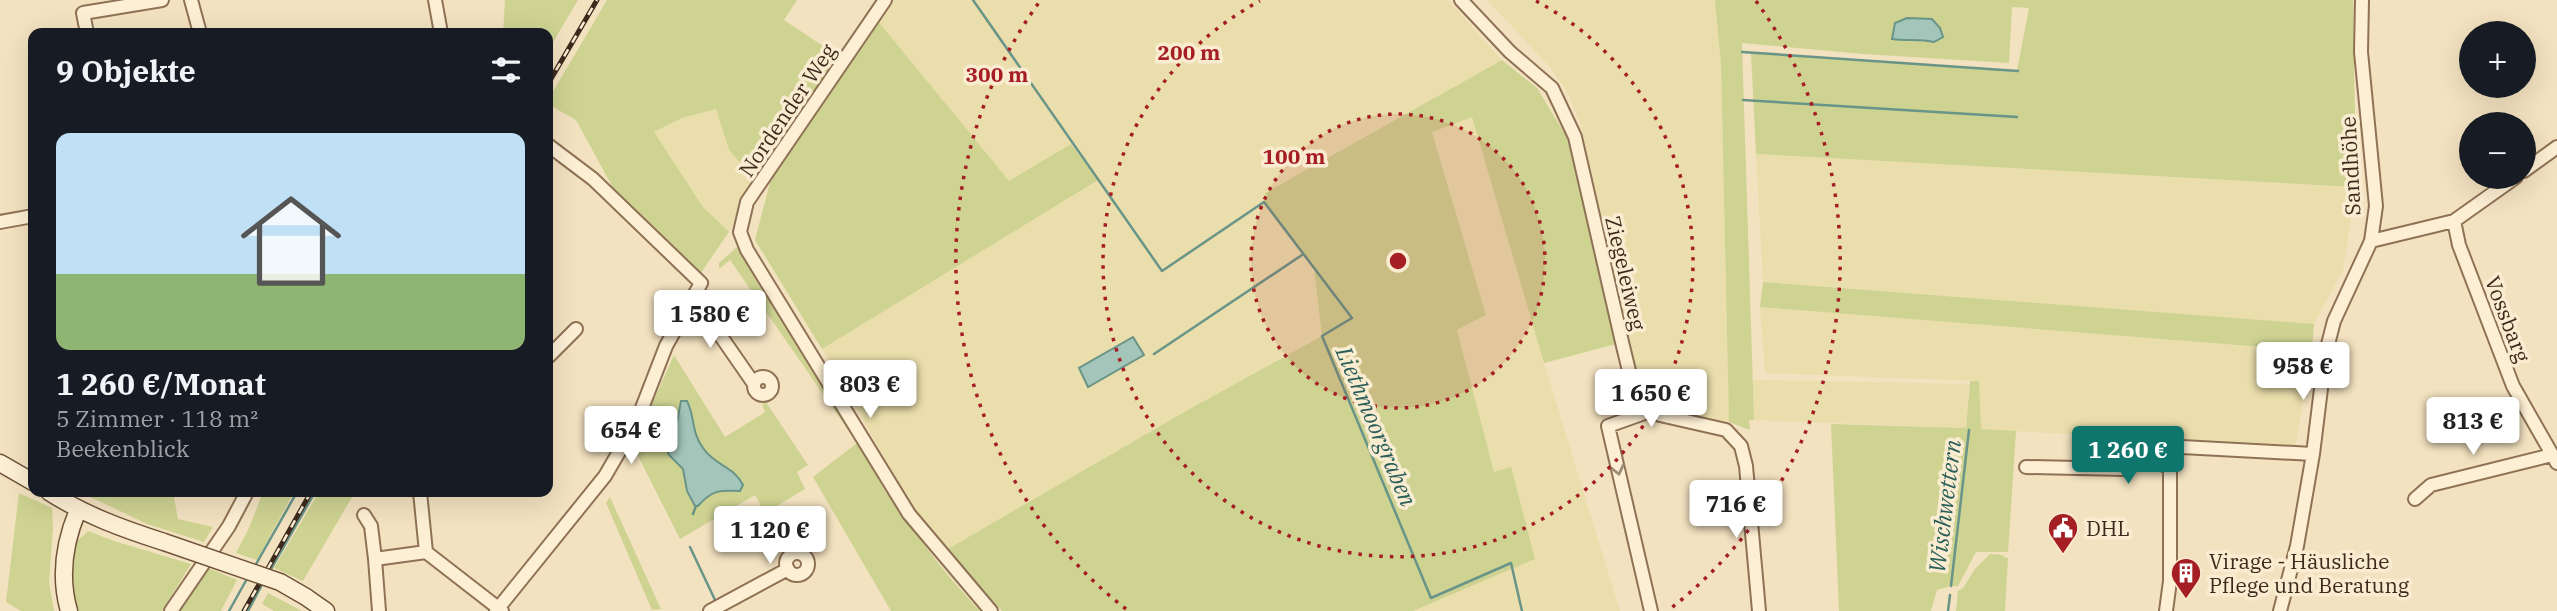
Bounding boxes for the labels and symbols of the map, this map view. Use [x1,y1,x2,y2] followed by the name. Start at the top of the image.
[732,37,842,182] street label: Nordender Weg
[1157,38,1221,66] text: 200 m
[965,60,1029,88] text: 300 m
[2333,116,2367,216] street label: Sandhöhe
[1262,142,1326,170] text: 100 m
[1599,213,1653,334] street label: Ziegeleiweg
[1386,249,1410,273] centre of rings
[2479,272,2537,367] street label: Vossbarg
[645,290,775,350] pin: 1 580 €
[1329,341,1424,510] water label: Liethmoorgraben
[2254,342,2352,402] pin: 958 €
[821,360,919,420] pin: 803 €
[1586,370,1716,429] pin: 1 650 €
[2424,398,2522,457] pin: 813 €
[582,406,680,466] pin: 654 €
[2063,426,2193,486] pin: 1 260 €
[1921,438,1967,574] water label: Wischwettern
[1610,464,1624,476] one-way arrow
[1687,480,1785,540] pin: 716 €
[705,506,835,566] pin: 1 120 €
[2046,511,2080,555] public building icon: DHL
[2086,514,2130,542] place label: DHL
[2209,547,2410,599] place label: Virage - Häusliche Pflege und Beratung
[2169,556,2203,600] building icon: Virage - Häusliche Pflege und Beratung

